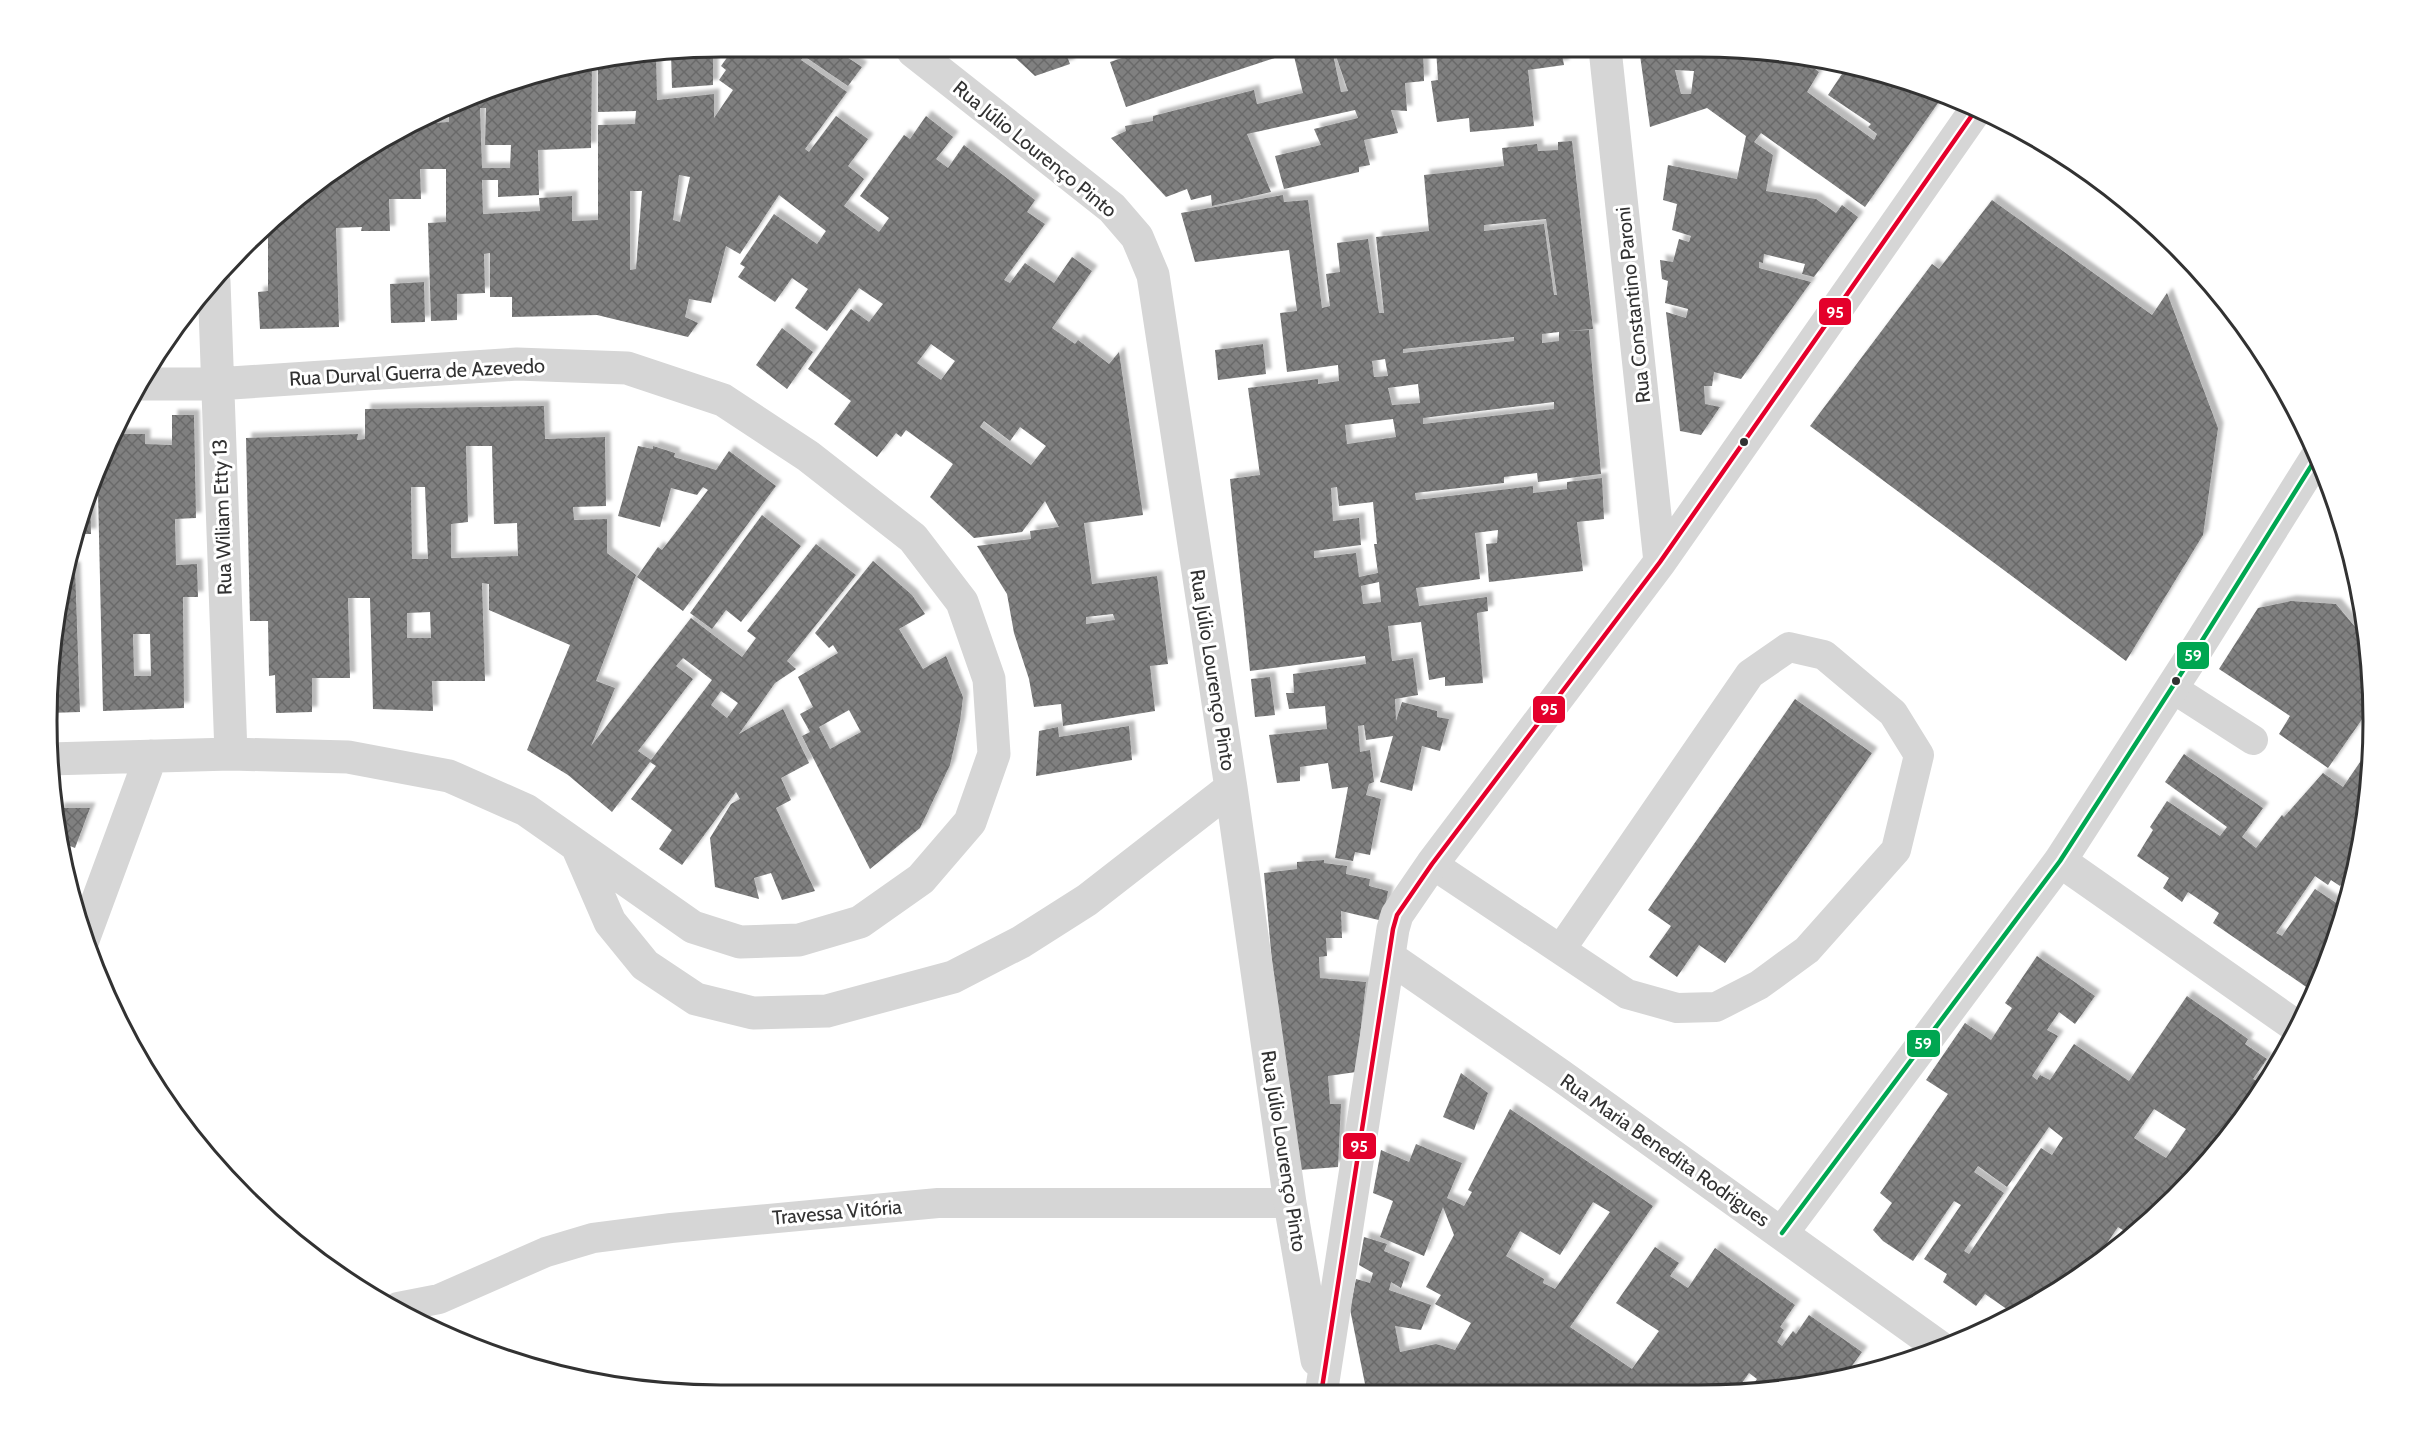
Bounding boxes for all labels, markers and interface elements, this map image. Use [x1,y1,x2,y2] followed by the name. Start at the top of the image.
[948,76,1122,222] street label: Rua Júlio Lourenço Pinto
[1611,206,1655,404] street label: Rua Constantino Paroni
[1818,297,1852,326] line badge: 95
[1826,303,1844,322] text: 95
[288,353,546,391] street label: Rua Durval Guerra de Azevedo
[1738,436,1750,448] unlabelled marker
[207,438,237,596] street label: Rua Wiliam Etty 13
[1185,568,1241,772] street label: Rua Júlio Lourenço Pinto
[2176,641,2210,670] line badge: 59
[2184,646,2202,665] text: 59
[2170,675,2182,687] unlabelled marker
[1532,695,1566,724] line badge: 95
[1540,700,1558,719] text: 95
[1906,1029,1941,1058] line badge: 59
[1914,1034,1932,1053] text: 59
[1256,1049,1312,1253] street label: Rua Júlio Lourenço Pinto
[1556,1069,1774,1231] street label: Rua Maria Benedita Rodrigues
[1342,1132,1377,1160] line badge: 95
[1350,1137,1368,1156] text: 95
[771,1194,903,1230] street label: Travessa Vitória

